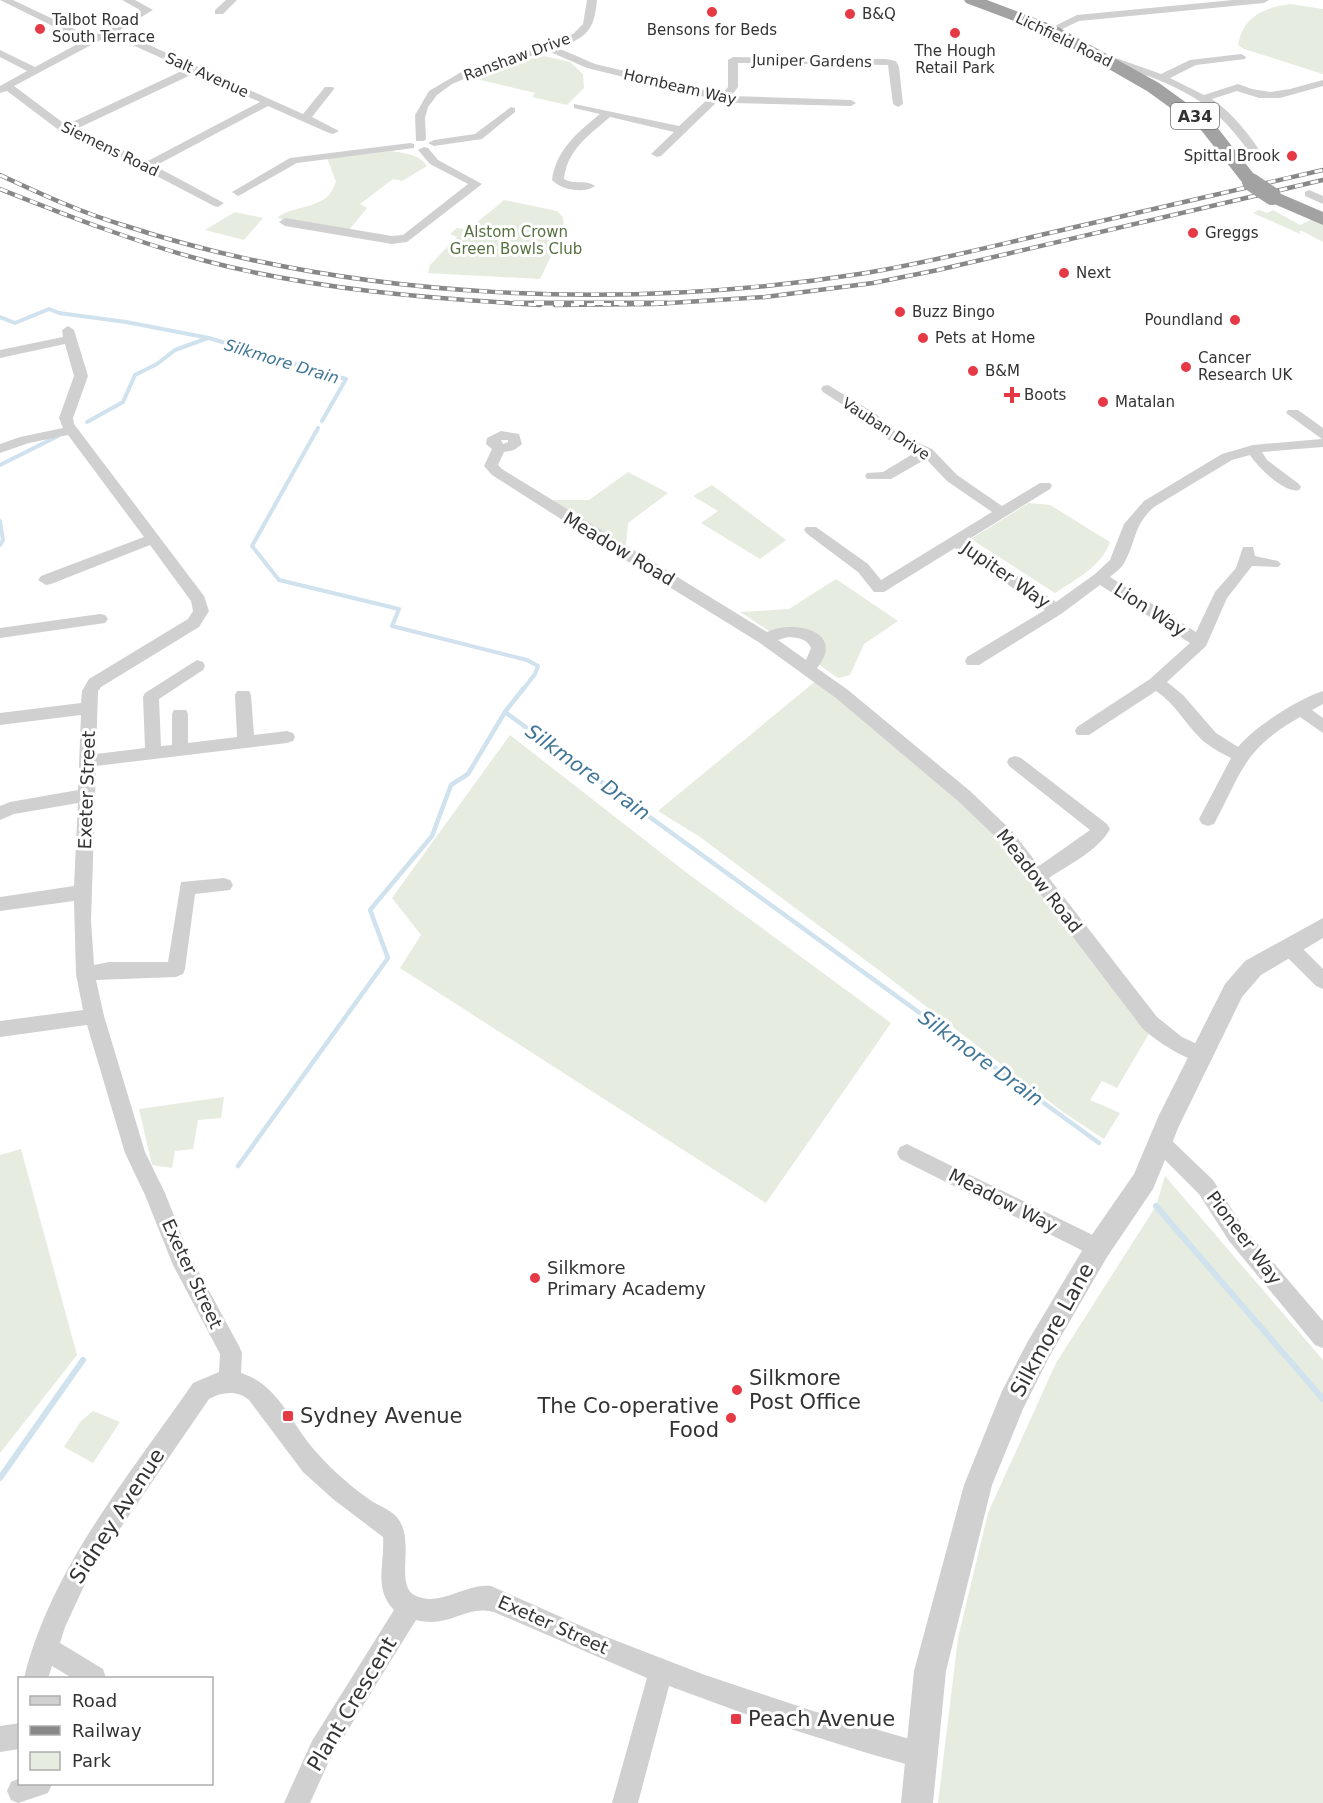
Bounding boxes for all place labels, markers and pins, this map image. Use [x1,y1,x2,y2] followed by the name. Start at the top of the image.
[705,5,719,19] marker: Bensons for Beds
[862,5,896,23] place label: B&Q
[843,7,857,21] marker: B&Q
[51,11,155,46] place label: Talbot Road South Terrace
[647,21,777,39] place label: Bensons for Beds
[33,22,47,36] marker: Talbot Road South Terrace
[948,26,962,40] marker: The Hough Retail Park
[913,42,996,77] place label: The Hough Retail Park
[1184,147,1280,165] place label: Spittal Brook
[1285,149,1299,163] marker: Spittal Brook
[1205,224,1259,242] place label: Greggs
[1186,226,1200,240] marker: Greggs
[1076,264,1111,282] place label: Next
[1057,266,1071,280] marker: Next
[912,303,995,321] place label: Buzz Bingo
[893,305,907,319] marker: Buzz Bingo
[1144,311,1223,329] place label: Poundland
[1228,313,1242,327] marker: Poundland
[935,329,1035,347] place label: Pets at Home
[916,331,930,345] marker: Pets at Home
[1198,349,1294,384] place label: Cancer Research UK
[1179,360,1193,374] marker: Cancer Research UK
[985,362,1020,380] place label: B&M
[966,364,980,378] marker: B&M
[1024,386,1067,404] place label: Boots
[1005,388,1019,402] marker: Boots
[1115,393,1175,411] place label: Matalan
[1096,395,1110,409] marker: Matalan
[547,1257,706,1299] place label: Silkmore Primary Academy
[528,1271,542,1285] marker: Silkmore Primary Academy
[749,1366,861,1414] place label: Silkmore Post Office
[730,1383,744,1397] marker: Silkmore Post Office
[536,1394,719,1442] place label: The Co-operative Food
[300,1404,462,1428] place label: Sydney Avenue
[281,1409,295,1423] marker: Sydney Avenue
[724,1411,738,1425] marker: The Co-operative Food
[748,1707,895,1731] place label: Peach Avenue
[729,1712,743,1726] marker: Peach Avenue

